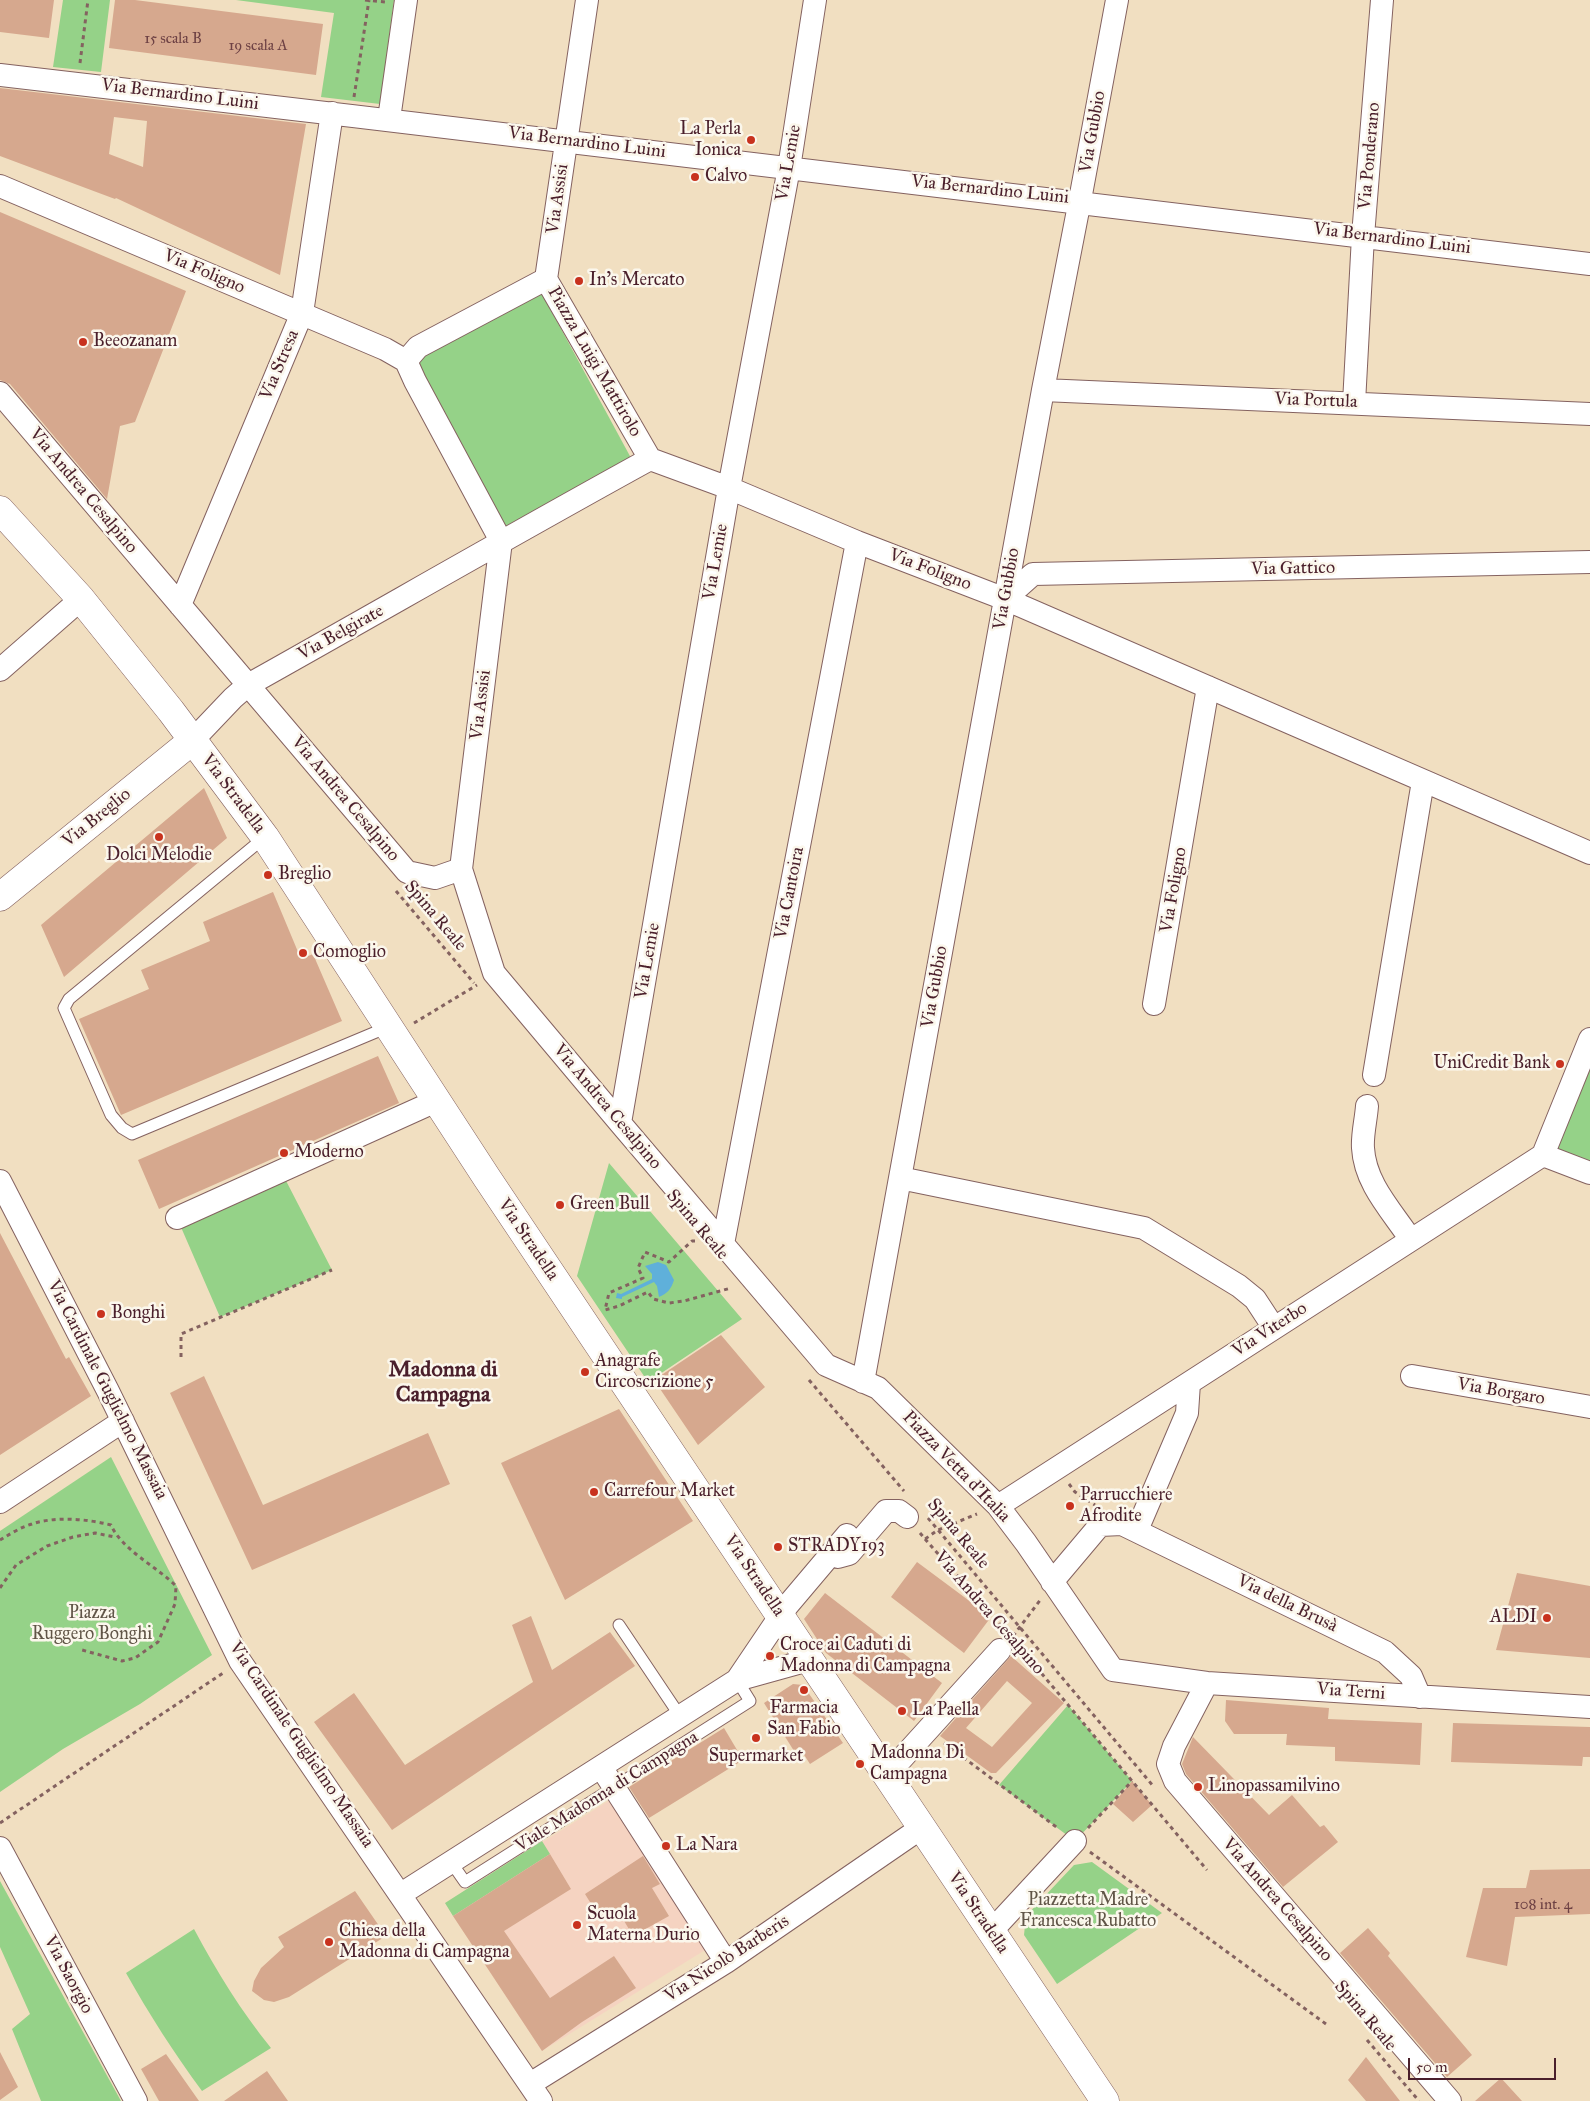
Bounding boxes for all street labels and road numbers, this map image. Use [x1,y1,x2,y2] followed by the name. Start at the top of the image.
[100,75,260,115] street label: Via Bernardino Luini
[1075,89,1111,175] street label: Via Gubbio
[1355,101,1385,211] street label: Via Ponderano
[507,123,667,163] street label: Via Bernardino Luini
[772,123,806,203] street label: Via Lemie
[542,163,574,235] street label: Via Assisi
[910,171,1070,209] street label: Via Bernardino Luini
[1312,219,1472,259] street label: Via Bernardino Luini
[160,245,248,299] street label: Via Foligno
[542,283,646,441] street label: Piazza Luigi Mattirolo
[256,327,304,403] street label: Via Stresa
[1274,389,1358,413] street label: Via Portula
[24,424,142,558] street label: Via Andrea Cesalpino
[699,522,733,602] street label: Via Lemie
[886,544,974,596] street label: Via Foligno
[989,546,1025,632] street label: Via Gubbio
[1251,557,1335,581] street label: Via Gattico
[294,601,388,665] street label: Via Belgirate
[466,669,496,741] street label: Via Assisi
[286,732,404,866] street label: Via Andrea Cesalpino
[196,750,270,838] street label: Via Stradella
[58,784,136,852] street label: Via Breglio
[770,845,810,941] street label: Via Cantoira
[1156,845,1192,935] street label: Via Foligno
[399,876,471,956] street label: Spina Reale
[631,921,665,1001] street label: Via Lemie
[917,944,953,1030] street label: Via Gubbio
[548,1040,666,1174] street label: Via Andrea Cesalpino
[661,1185,733,1265] street label: Spina Reale
[493,1195,563,1285] street label: Via Stradella
[42,1276,172,1504] street label: Via Cardinale Guglielmo Massaia
[1229,1298,1311,1362] street label: Via Viterbo
[1456,1374,1546,1410] street label: Via Borgaro
[897,1407,1015,1527] street label: Piazza Vetta d'Italia
[922,1494,994,1574] street label: Spina Reale
[719,1531,789,1621] street label: Via Stradella
[929,1547,1049,1679] street label: Via Andrea Cesalpino
[1233,1570,1341,1638] street label: Via della Brusà
[224,1638,378,1852] street label: Via Cardinale Guglielmo Massaia
[1316,1679,1386,1705] street label: Via Terni
[511,1727,703,1857] street label: Viale Madonna di Campagna
[1217,1834,1337,1966] street label: Via Andrea Cesalpino
[943,1868,1013,1958] street label: Via Stradella
[661,1911,793,2007] street label: Via Nicolò Barberis
[38,1932,98,2018] street label: Via Saorgio
[1329,1976,1401,2056] street label: Spina Reale

